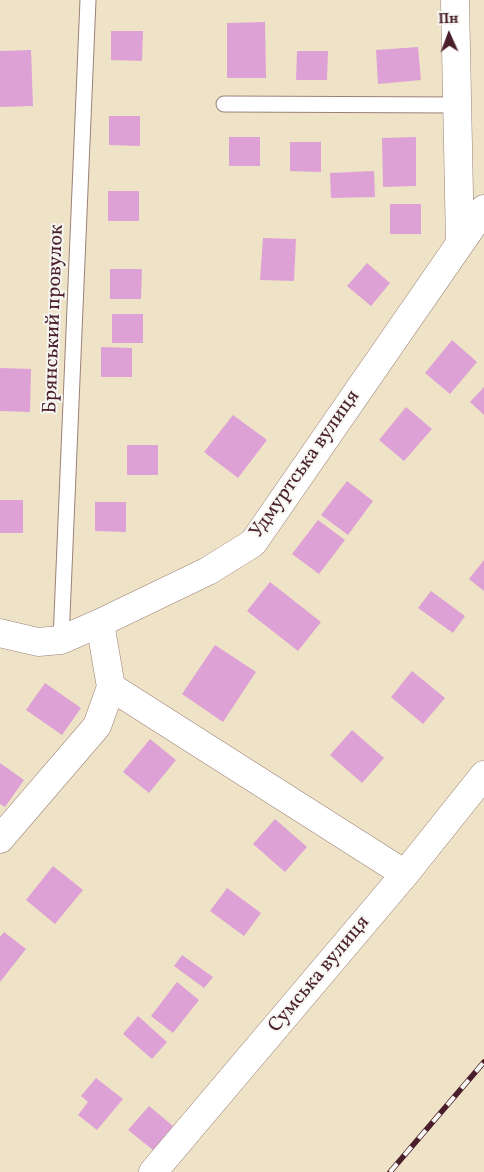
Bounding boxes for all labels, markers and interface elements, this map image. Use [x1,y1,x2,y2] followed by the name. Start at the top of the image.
[424,10,474,60] north arrow
[438,10,459,29] text: Пн
[40,224,70,414] street label: Брянський провулок
[246,386,366,544] street label: Удмуртська вулиця
[264,912,376,1038] street label: Сумська вулиця

